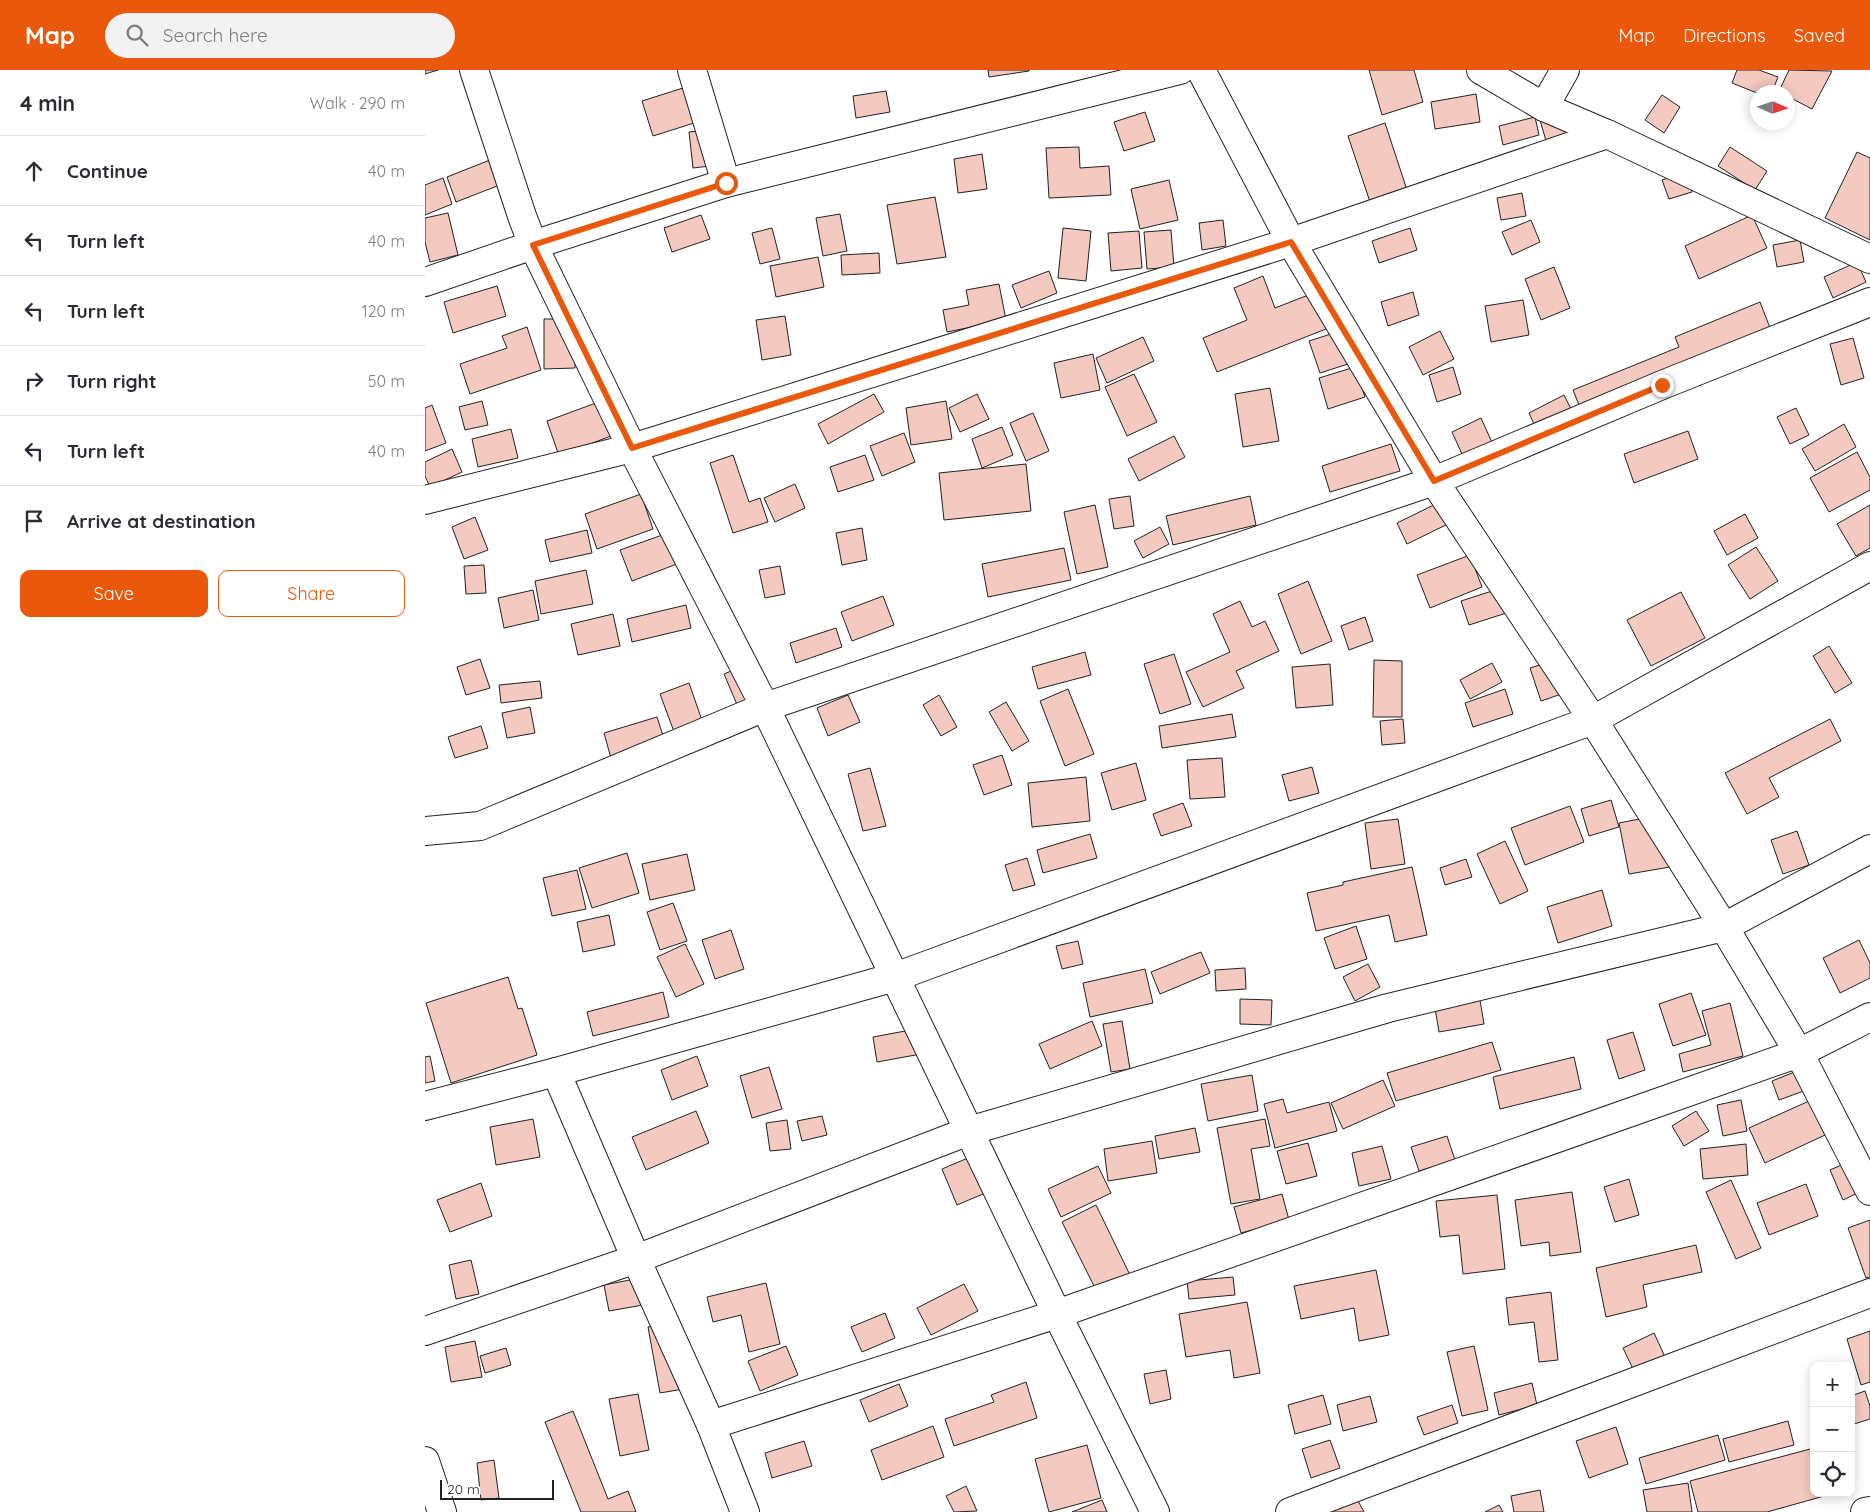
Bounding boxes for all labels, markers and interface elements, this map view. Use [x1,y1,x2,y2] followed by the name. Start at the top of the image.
[105,13,455,58] search box
[25,20,75,50] text: Map
[123,21,151,49] icon: search
[163,23,268,47] text: Search here
[1618,24,1655,47] text: Map
[1683,24,1766,47] text: Directions
[1794,24,1845,47] text: Saved
[1750,85,1795,130] north arrow
[20,90,75,116] text: 4 min
[310,93,405,113] text: Walk · 290 m
[20,157,48,185] icon: ahead
[67,159,148,183] text: Continue
[368,161,405,181] text: 40 m
[715,172,738,195] route start
[20,227,48,255] icon: left
[67,229,145,253] text: Turn left
[368,231,405,251] text: 40 m
[20,297,48,325] icon: left
[67,299,145,323] text: Turn left
[362,301,405,321] text: 120 m
[20,367,48,395] icon: right
[67,369,156,393] text: Turn right
[368,371,405,391] text: 50 m
[1651,374,1674,397] route end
[20,437,48,465] icon: left
[67,439,145,463] text: Turn left
[368,441,405,461] text: 40 m
[20,507,48,535] icon: arrive
[67,509,256,533] text: Arrive at destination
[20,570,208,617] button: Save
[218,570,405,617] button: Share
[1810,1362,1855,1497] map controls
[1810,1362,1855,1407] button: +
[1810,1407,1855,1452] button: −
[1810,1452,1855,1497] button: locate
[440,1477,554,1500] scale bar
[447,1480,480,1498] text: 20 m

